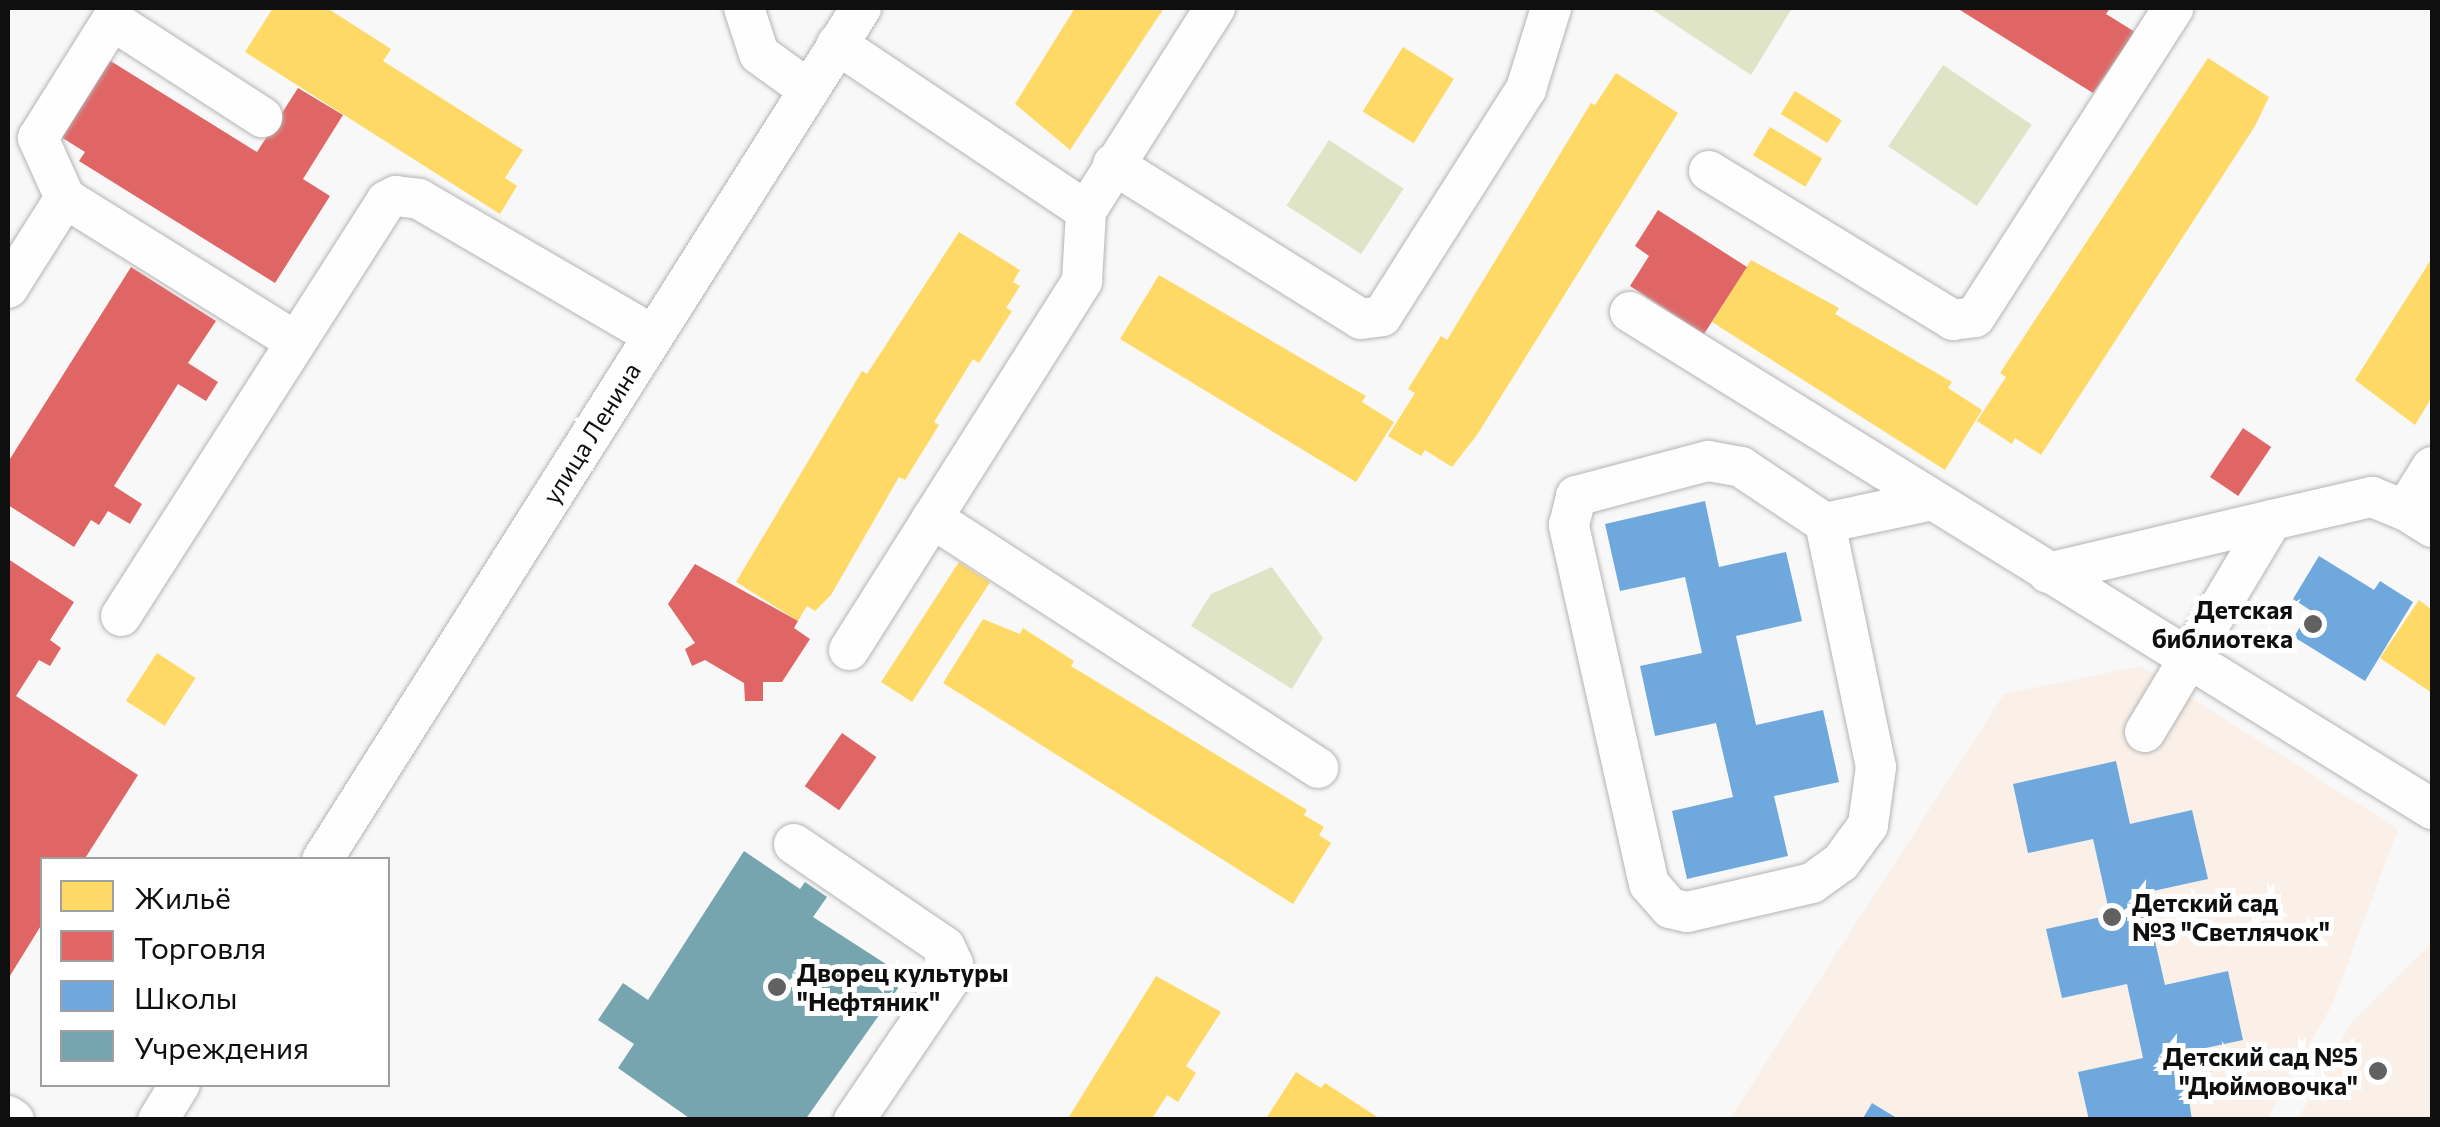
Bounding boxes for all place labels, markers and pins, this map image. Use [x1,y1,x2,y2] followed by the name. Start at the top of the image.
[2152,595,2293,654] place label: Детская библиотека
[2302,613,2324,635] marker: Детская библиотека
[2132,888,2330,947] place label: Детский сад №3 "Светлячок"
[2101,906,2123,928] marker: Детский сад №3 "Светлячок"
[797,958,1009,1017] place label: Дворец культуры "Нефтяник"
[766,976,788,998] marker: Дворец культуры "Нефтяник"
[2163,1042,2358,1101] place label: Детский сад №5 "Дюймовочка"
[2367,1060,2389,1082] marker: Детский сад №5 "Дюймовочка"

